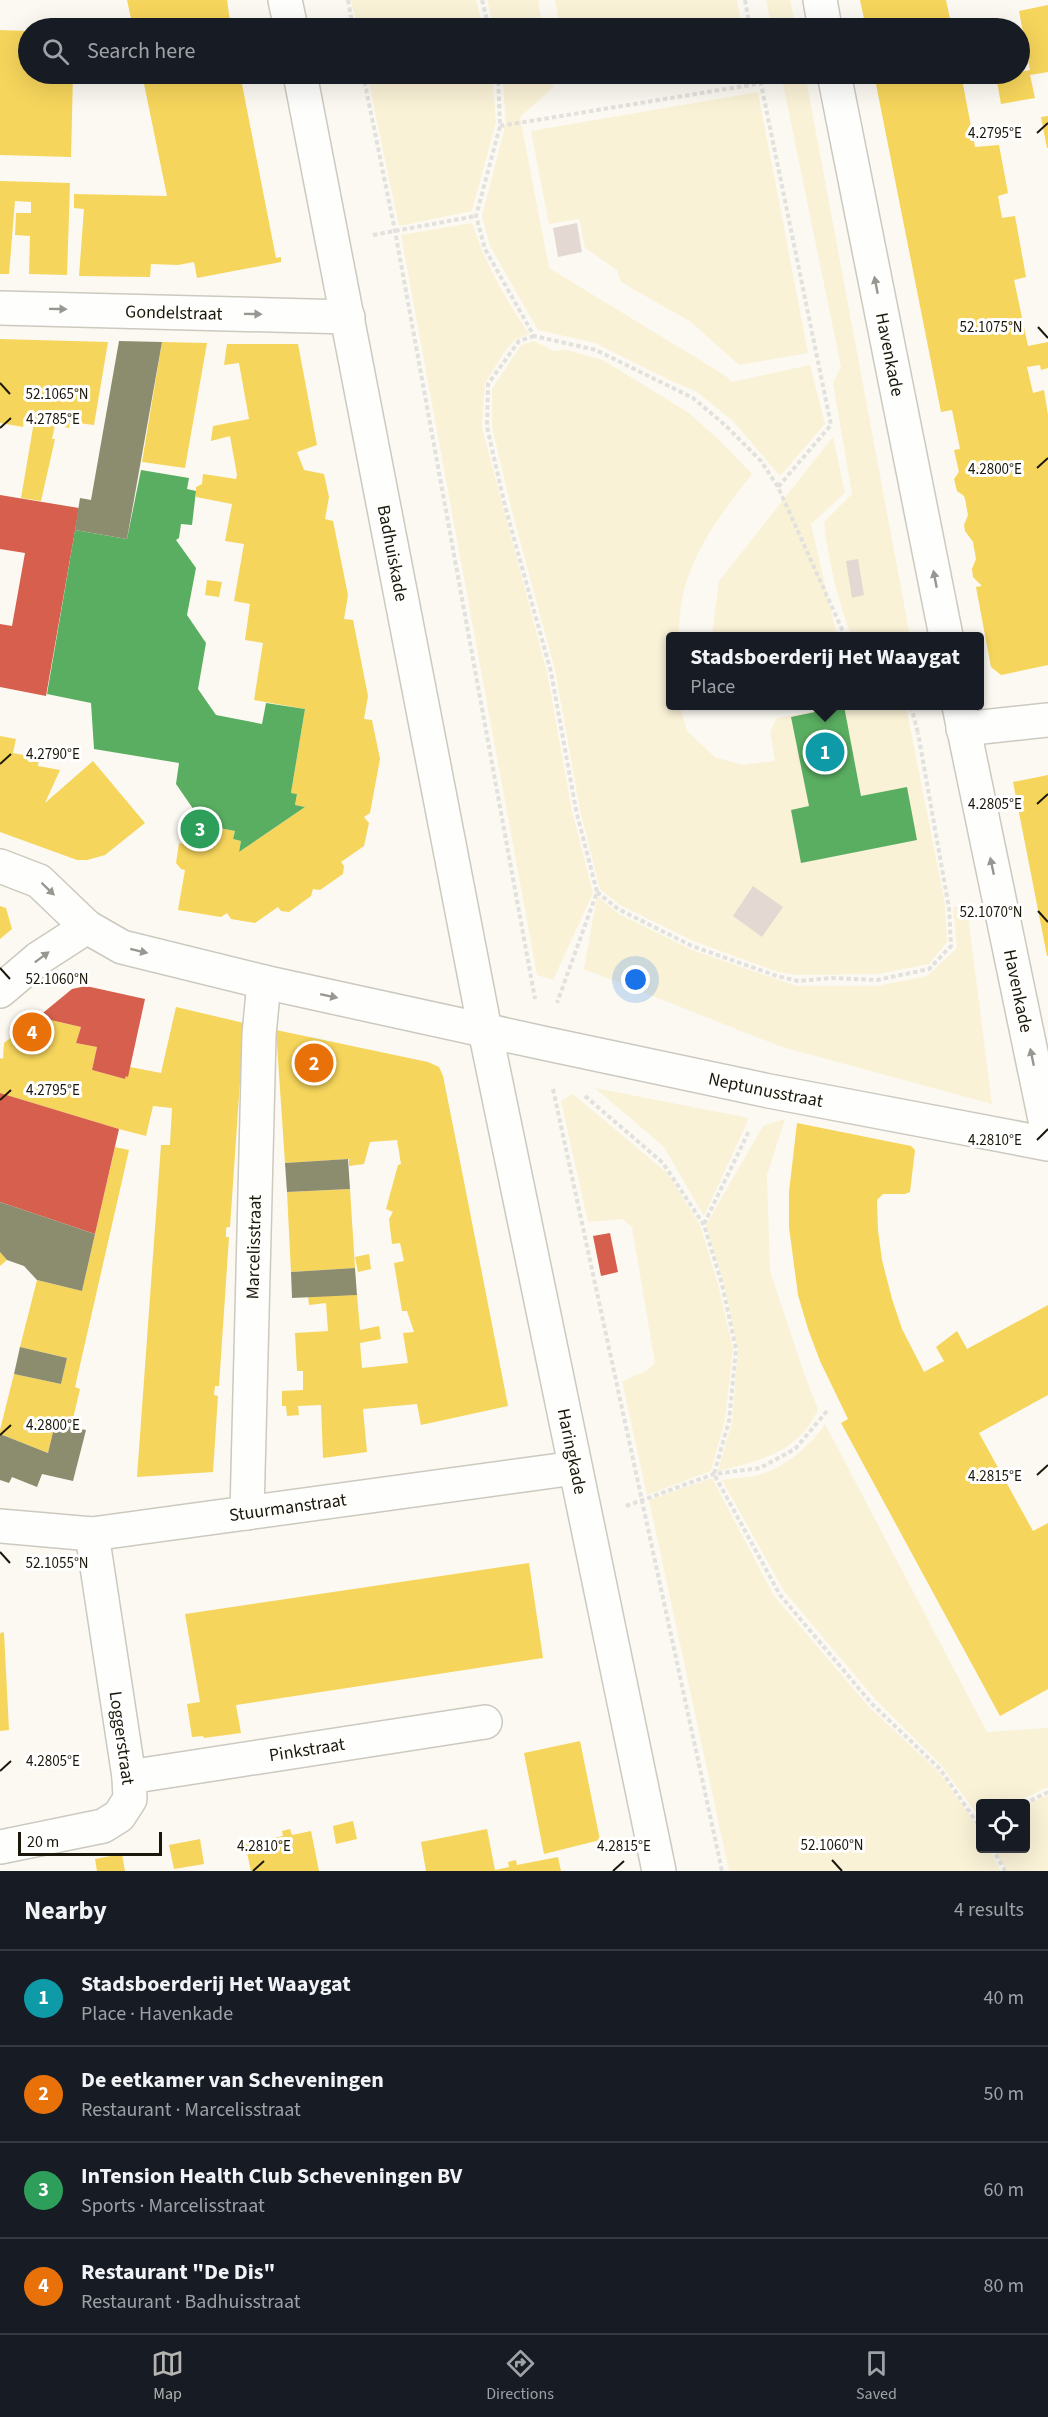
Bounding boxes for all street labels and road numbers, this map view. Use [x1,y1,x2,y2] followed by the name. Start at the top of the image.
[125,299,223,327] street label: Gondelstraat
[869,311,910,399] street label: Havenkade
[371,503,414,604] street label: Badhuiskade
[997,947,1039,1035] street label: Havenkade
[706,1066,825,1114] street label: Neptunusstraat
[240,1194,268,1300] street label: Marcelisstraat
[551,1406,593,1497] street label: Haringkade
[228,1487,348,1528] street label: Stuurmanstraat
[103,1690,140,1787] street label: Loggerstraat
[267,1732,347,1768] street label: Pinkstraat

